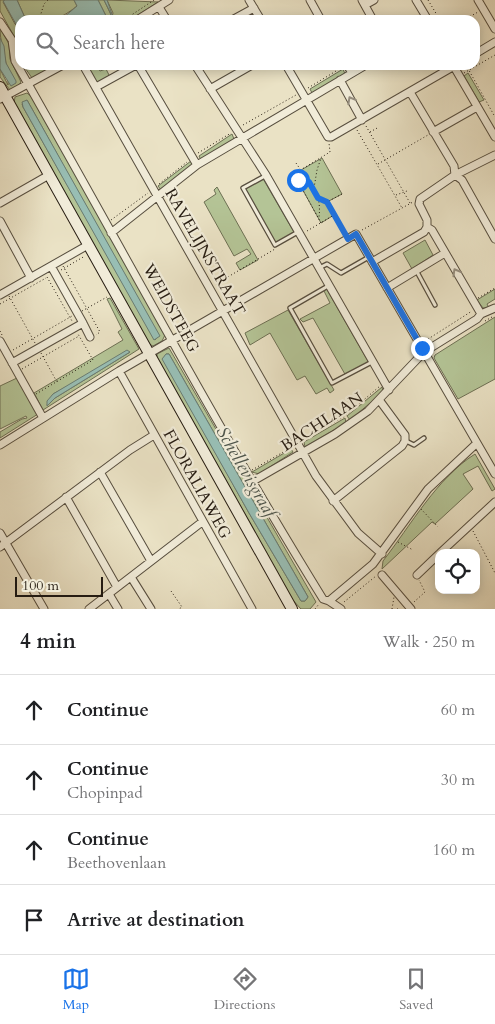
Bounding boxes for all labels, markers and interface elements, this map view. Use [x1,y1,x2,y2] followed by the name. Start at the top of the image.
[15,15,480,70] search box
[33,29,61,57] icon: search
[73,30,165,56] text: Search here
[347,96,357,105] one-way arrow
[287,169,310,192] route start
[160,184,251,320] street label: RAVELIJNSTRAAT
[137,259,205,357] street label: WEIDSTEEG
[452,268,462,277] one-way arrow
[411,337,434,360] route end
[277,387,368,457] street label: BACHLAAN
[210,422,284,525] water label: Schellevisgraaf
[158,425,236,543] street label: FLORALIAWEG
[435,549,480,594] map controls
[435,549,480,594] button: locate
[15,574,102,597] scale bar
[22,576,59,595] text: 100 m
[20,627,76,656] text: 4 min
[383,631,475,653] text: Walk · 250 m
[20,696,48,724] icon: ahead
[67,697,149,723] text: Continue
[441,699,475,721] text: 60 m
[67,756,149,782] text: Continue
[20,766,48,794] icon: ahead
[441,769,475,791] text: 30 m
[67,782,143,804] text: Chopinpad
[67,826,149,852] text: Continue
[20,836,48,864] icon: ahead
[433,839,475,861] text: 160 m
[67,852,166,874] text: Beethovenlaan
[20,906,48,934] icon: arrive
[67,907,244,933] text: Arrive at destination
[62,965,90,1014] tab: Map
[214,965,275,1014] tab: Directions
[399,965,433,1014] tab: Saved

